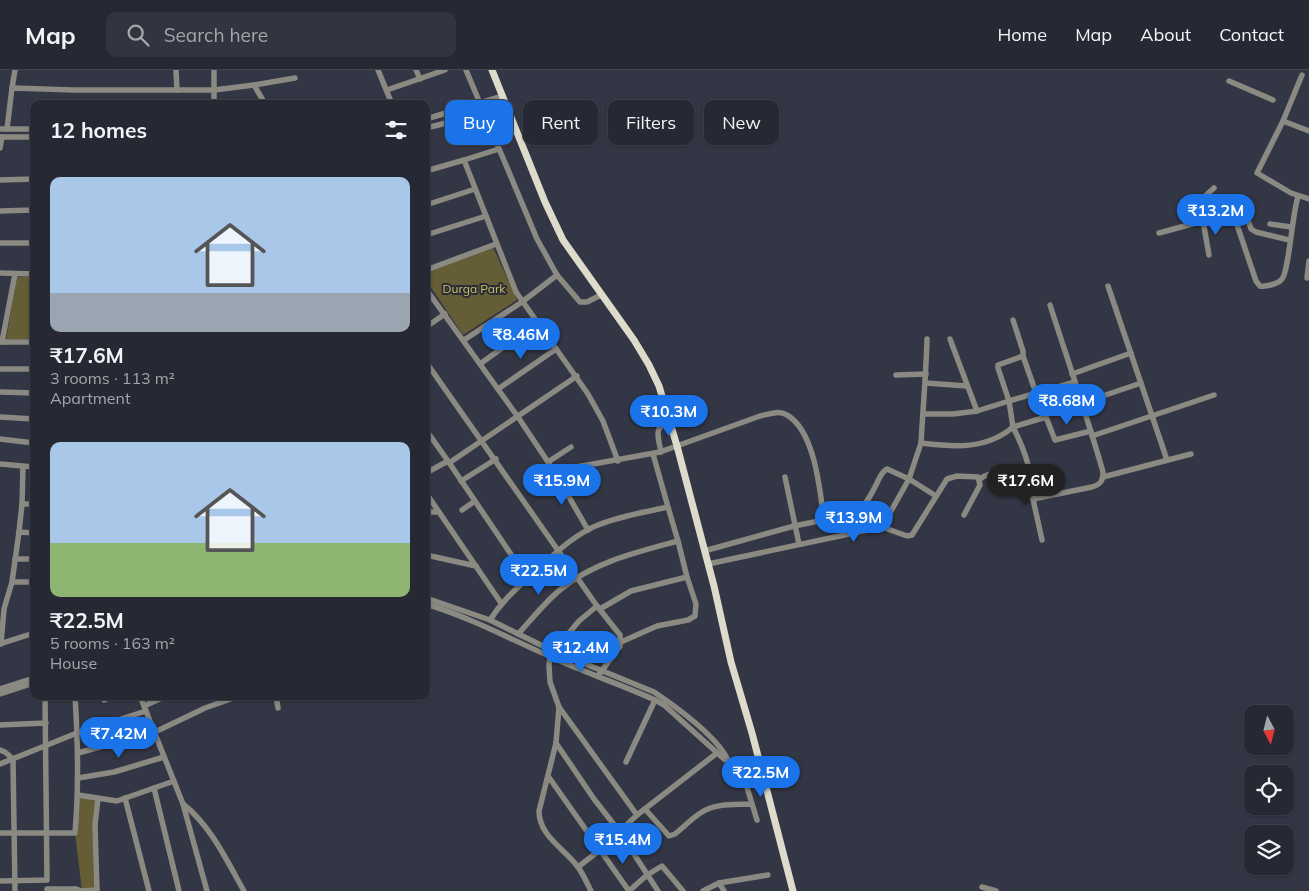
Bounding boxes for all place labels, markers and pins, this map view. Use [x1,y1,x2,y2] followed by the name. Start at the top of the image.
[1175,194,1257,236] pin: ₹13.2M
[480,318,562,360] pin: ₹8.46M
[1026,384,1108,426] pin: ₹8.68M
[628,394,710,437] pin: ₹10.3M
[521,464,603,506] pin: ₹15.9M
[985,464,1067,506] pin: ₹17.6M
[813,500,895,543] pin: ₹13.9M
[498,554,580,596] pin: ₹22.5M
[540,630,622,673] pin: ₹12.4M
[78,716,160,759] pin: ₹7.42M
[720,756,802,798] pin: ₹22.5M
[582,822,664,865] pin: ₹15.4M

